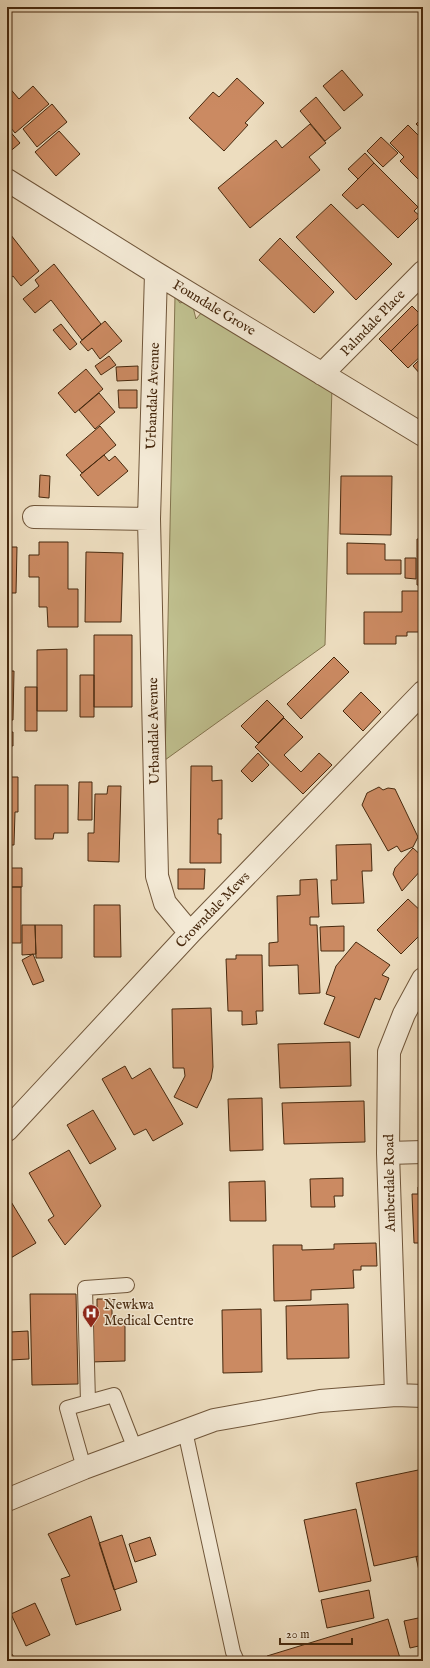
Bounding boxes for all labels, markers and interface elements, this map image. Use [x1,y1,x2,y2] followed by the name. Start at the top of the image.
[169,276,259,340] street label: Foundale Grove
[337,285,410,360] street label: Palmdale Place
[142,342,164,450] street label: Urbandale Avenue
[144,677,164,785] street label: Urbandale Avenue
[172,868,254,952] street label: Crowndale Mews
[380,1133,400,1233] street label: Amberdale Road
[104,1296,194,1330] place label: Newkwa Medical Centre
[81,1303,101,1328] hospital icon: Newkwa Medical Centre
[280,1620,352,1646] scale bar
[286,1627,309,1642] text: 20 m

